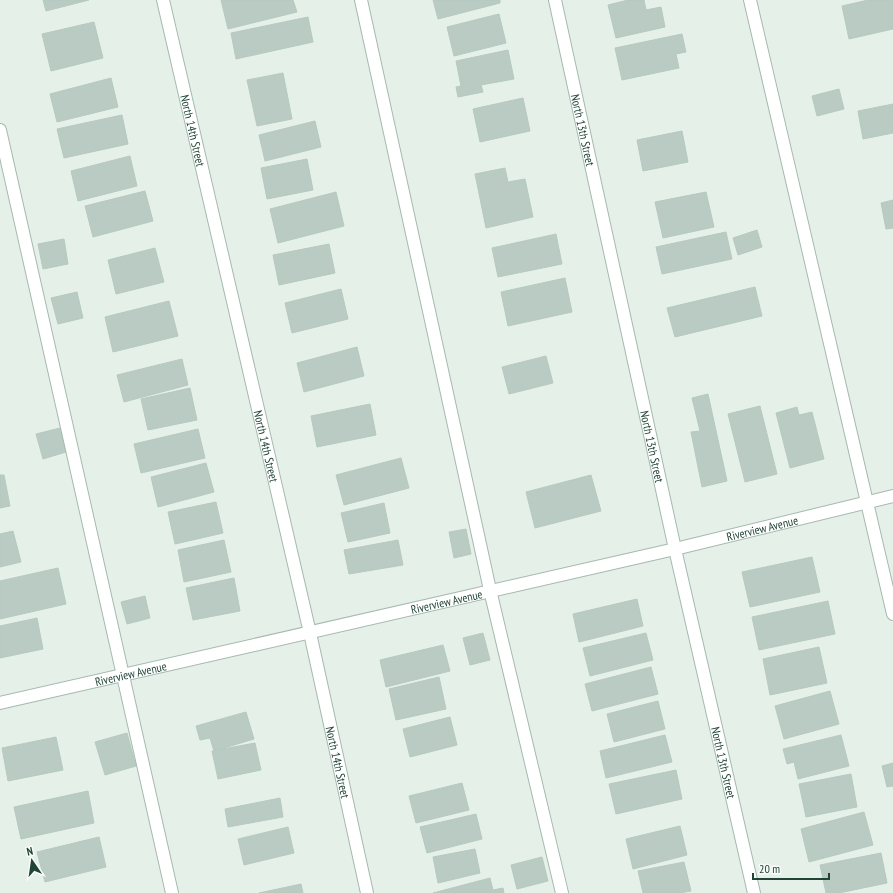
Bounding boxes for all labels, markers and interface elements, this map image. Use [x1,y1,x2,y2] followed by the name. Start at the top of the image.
[178,93,209,169] street label: North 14th Street
[568,93,599,168] street label: North 13th Street
[251,409,282,484] street label: North 14th Street
[637,409,668,485] street label: North 13th Street
[725,512,799,544] street label: Riverview Avenue
[409,586,484,617] street label: Riverview Avenue
[93,658,168,689] street label: Riverview Avenue
[323,725,354,800] street label: North 14th Street
[709,725,740,801] street label: North 13th Street
[12,841,52,881] north arrow
[25,844,34,859] text: N
[753,855,829,881] scale bar
[759,861,780,876] text: 20 m

